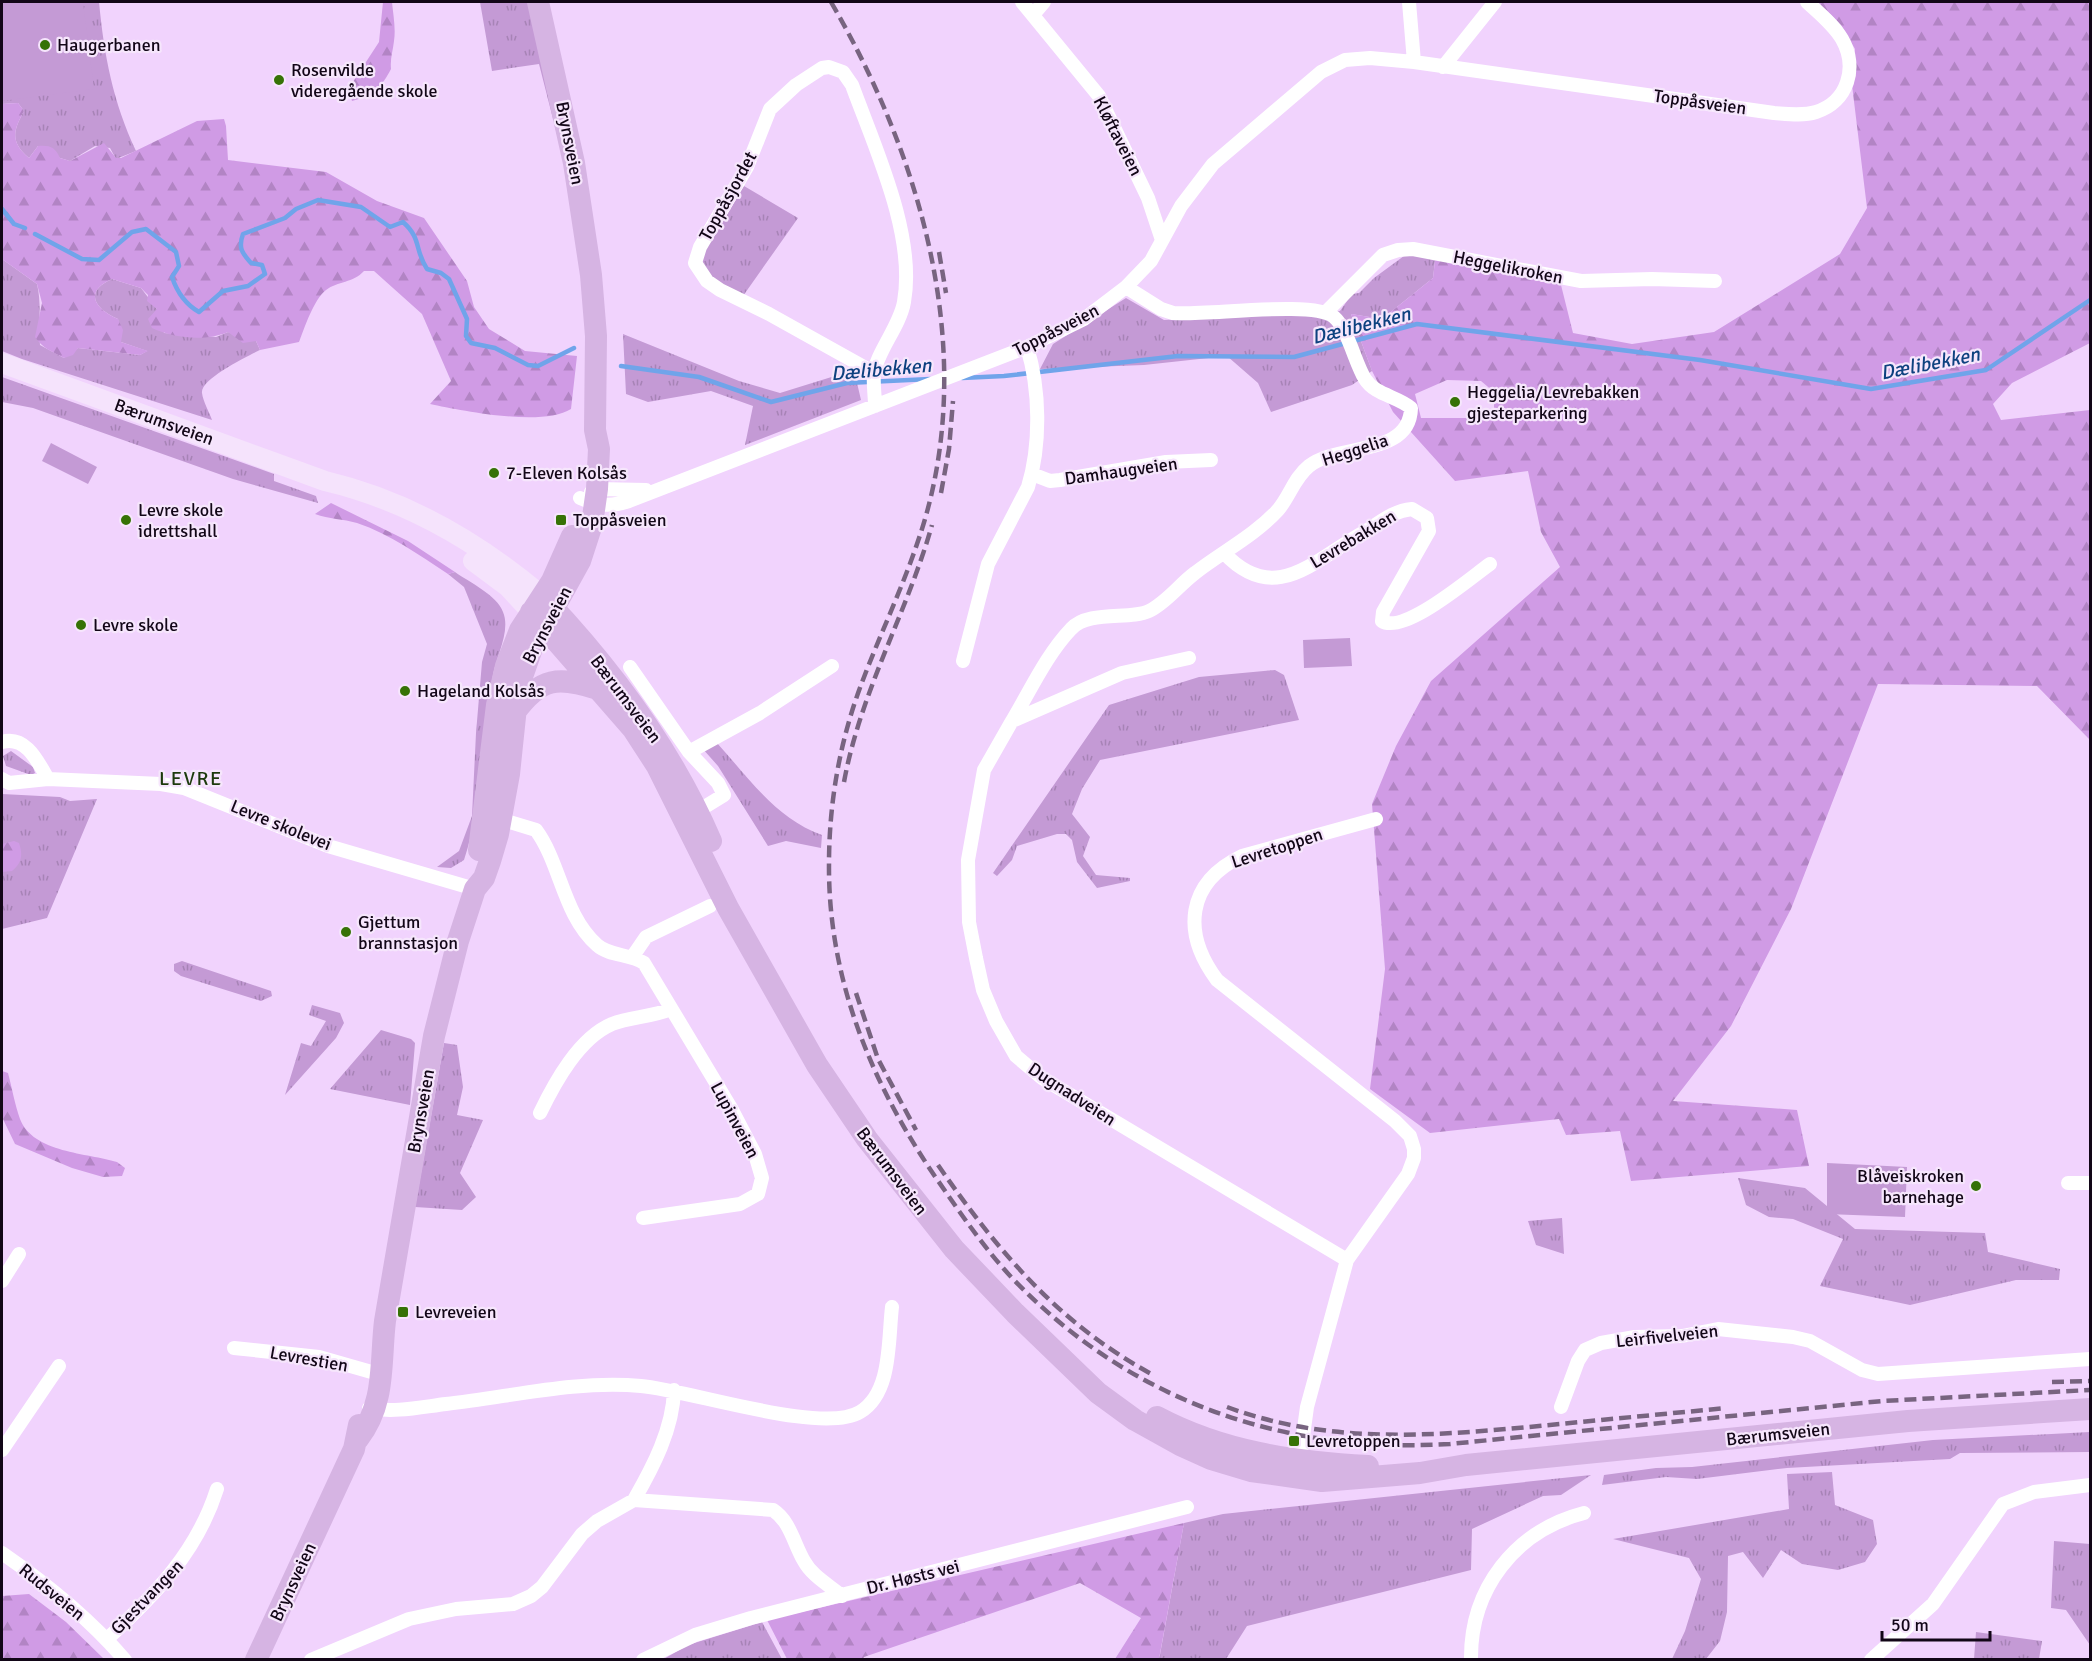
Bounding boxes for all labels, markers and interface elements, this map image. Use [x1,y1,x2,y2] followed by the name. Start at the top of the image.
[57,34,161,56] place label: Haugerbanen
[38,38,52,52] marker: Haugerbanen
[291,59,438,102] place label: Rosenvilde videregående skole
[272,73,286,87] marker: Rosenvilde videregående skole
[1652,85,1748,119] street label: Toppåsveien
[1089,92,1147,180] street label: Kløftaveien
[551,99,589,187] street label: Brynsveien
[694,148,762,244] street label: Toppåsjordet
[1451,246,1565,288] street label: Heggelikroken
[1009,299,1103,361] street label: Toppåsveien
[1309,301,1414,350] water label: Dælibekken
[1878,341,1983,385] water label: Dælibekken
[830,353,933,386] water label: Dælibekken
[1467,381,1639,424] place label: Heggelia/Levrebakken gjesteparkering
[111,394,217,450] street label: Bærumsveien
[1448,395,1462,409] marker: Heggelia/Levrebakken gjesteparkering
[1319,429,1391,471] street label: Heggelia
[1063,452,1179,490] street label: Damhaugveien
[506,462,627,484] place label: 7-Eleven Kolsås
[487,466,501,480] marker: 7-Eleven Kolsås
[138,499,223,542] place label: Levre skole idrettshall
[1306,505,1400,573] street label: Levrebakken
[573,509,666,531] place label: Toppåsveien
[119,513,133,527] marker: Levre skole idrettshall
[554,513,568,527] marker: Toppåsveien
[517,583,577,667] street label: Brynsveien
[93,614,178,636] place label: Levre skole
[74,618,88,632] marker: Levre skole
[586,651,666,747] street label: Bærumsveien
[417,680,545,702] place label: Hageland Kolsås
[398,684,412,698] marker: Hageland Kolsås
[159,766,223,791] district label: LEVRE
[227,795,335,855] street label: Levre skolevei
[1229,823,1325,873] street label: Levretoppen
[358,911,458,954] place label: Gjettum brannstasjon
[339,925,353,939] marker: Gjettum brannstasjon
[1024,1058,1120,1130] street label: Dugnadveien
[403,1067,439,1155] street label: Brynsveien
[706,1078,764,1162] street label: Lupinveien
[852,1123,932,1219] street label: Bærumsveien
[1857,1165,1964,1208] place label: Blåveiskroken barnehage
[1969,1179,1983,1193] marker: Blåveiskroken barnehage
[415,1301,497,1323] place label: Levreveien
[396,1305,410,1319] marker: Levreveien
[1615,1320,1719,1352] street label: Leirfivelveien
[268,1341,350,1377] street label: Levrestien
[1725,1418,1831,1450] street label: Bærumsveien
[1306,1430,1401,1452] place label: Levretoppen
[1287,1434,1301,1448] marker: Levretoppen
[265,1539,321,1625] street label: Brynsveien
[106,1555,188,1639] street label: Gjestvangen
[864,1555,962,1599] street label: Dr. Høsts vei
[15,1559,89,1625] street label: Rudsveien
[1882,1604,1990,1642] scale bar
[1891,1614,1929,1636] text: 50 m

